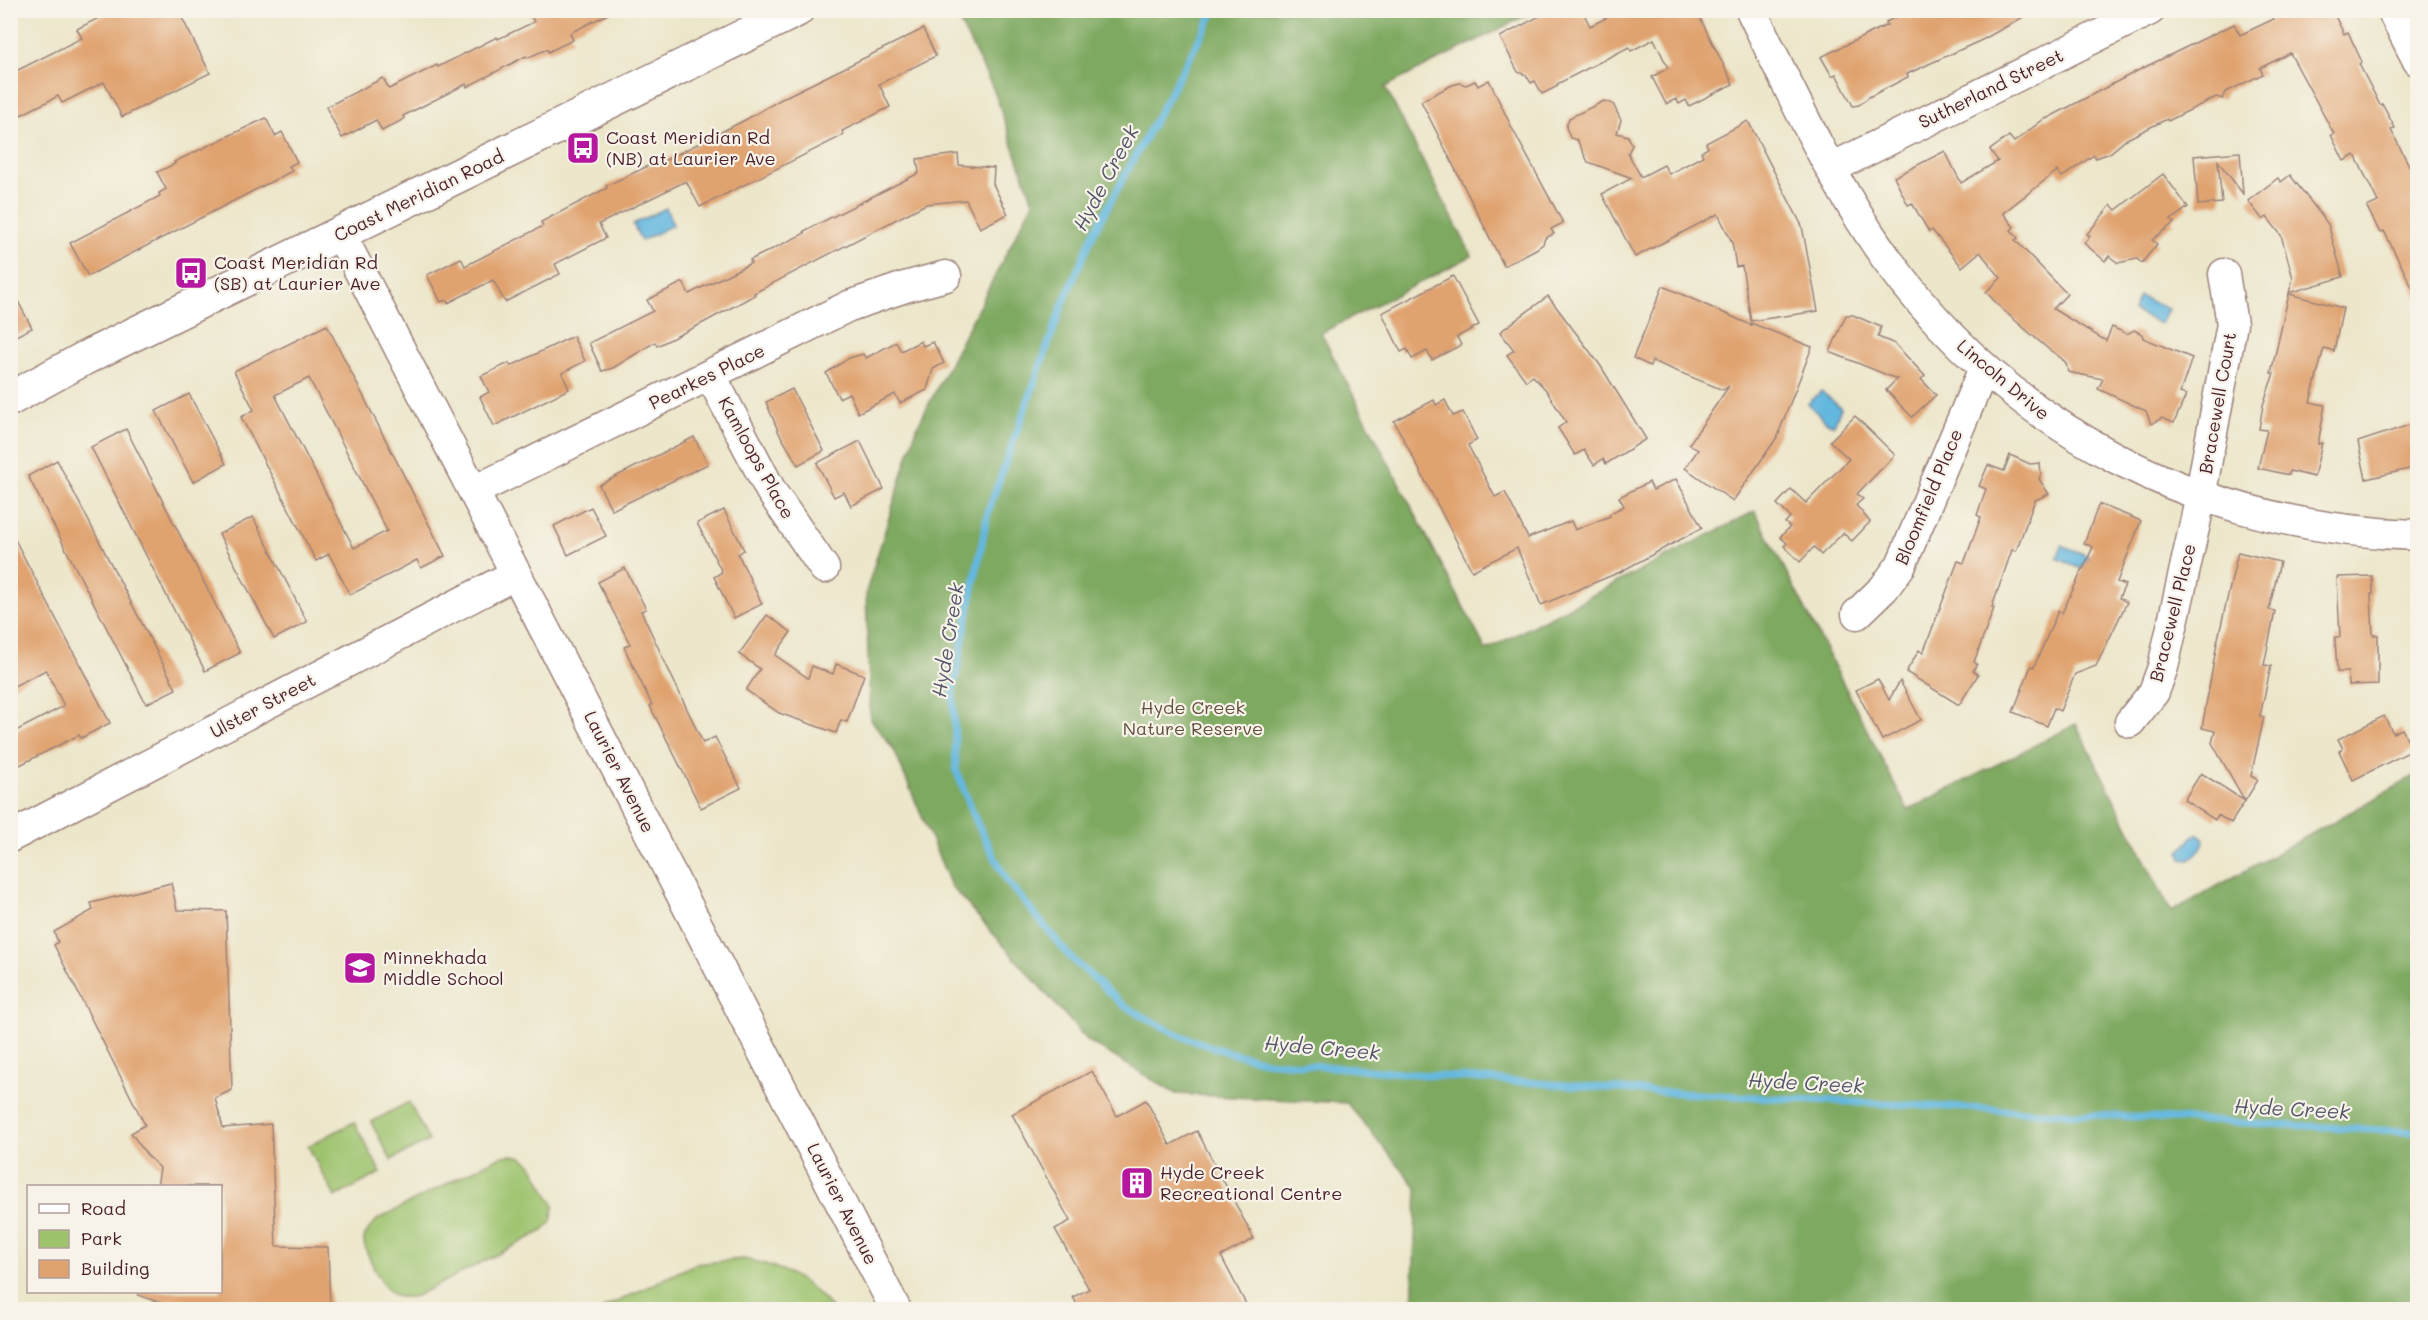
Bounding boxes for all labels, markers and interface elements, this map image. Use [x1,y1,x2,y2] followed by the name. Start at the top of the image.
[1914,43,2067,134] street label: Sutherland Street
[1066,120,1144,235] water label: Hyde Creek
[606,125,776,170] place label: Coast Meridian Rd (NB) at Laurier Ave
[565,130,601,166] bus stop icon: Coast Meridian Rd (NB) at Laurier Ave
[330,144,507,247] street label: Coast Meridian Road
[214,250,381,295] place label: Coast Meridian Rd (SB) at Laurier Ave
[173,255,209,291] bus stop icon: Coast Meridian Rd (SB) at Laurier Ave
[2193,330,2241,476] street label: Bracewell Court
[1952,333,2055,425] street label: Lincoln Drive
[645,338,768,415] street label: Pearkes Place
[713,392,800,523] street label: Kamloops Place
[1889,425,1967,568] street label: Bloomfield Place
[2143,541,2201,684] street label: Bracewell Place
[925,580,969,699] water label: Hyde Creek
[205,667,320,743] street label: Ulster Street
[1123,695,1263,740] park label: Hyde Creek Nature Reserve
[579,707,661,836] street label: Laurier Avenue
[383,945,504,990] place label: Minnekhada Middle School
[342,950,378,986] school or university icon: Minnekhada Middle School
[1263,1029,1381,1065] water label: Hyde Creek
[1748,1066,1865,1098] water label: Hyde Creek
[2234,1092,2351,1124] water label: Hyde Creek
[802,1139,884,1268] street label: Laurier Avenue
[1160,1160,1342,1205] place label: Hyde Creek Recreational Centre
[1119,1165,1155,1201] building icon: Hyde Creek Recreational Centre
[27,1185,222,1293] legend
[81,1196,126,1220] text: Road
[81,1226,122,1250] text: Park
[81,1256,149,1280] text: Building

